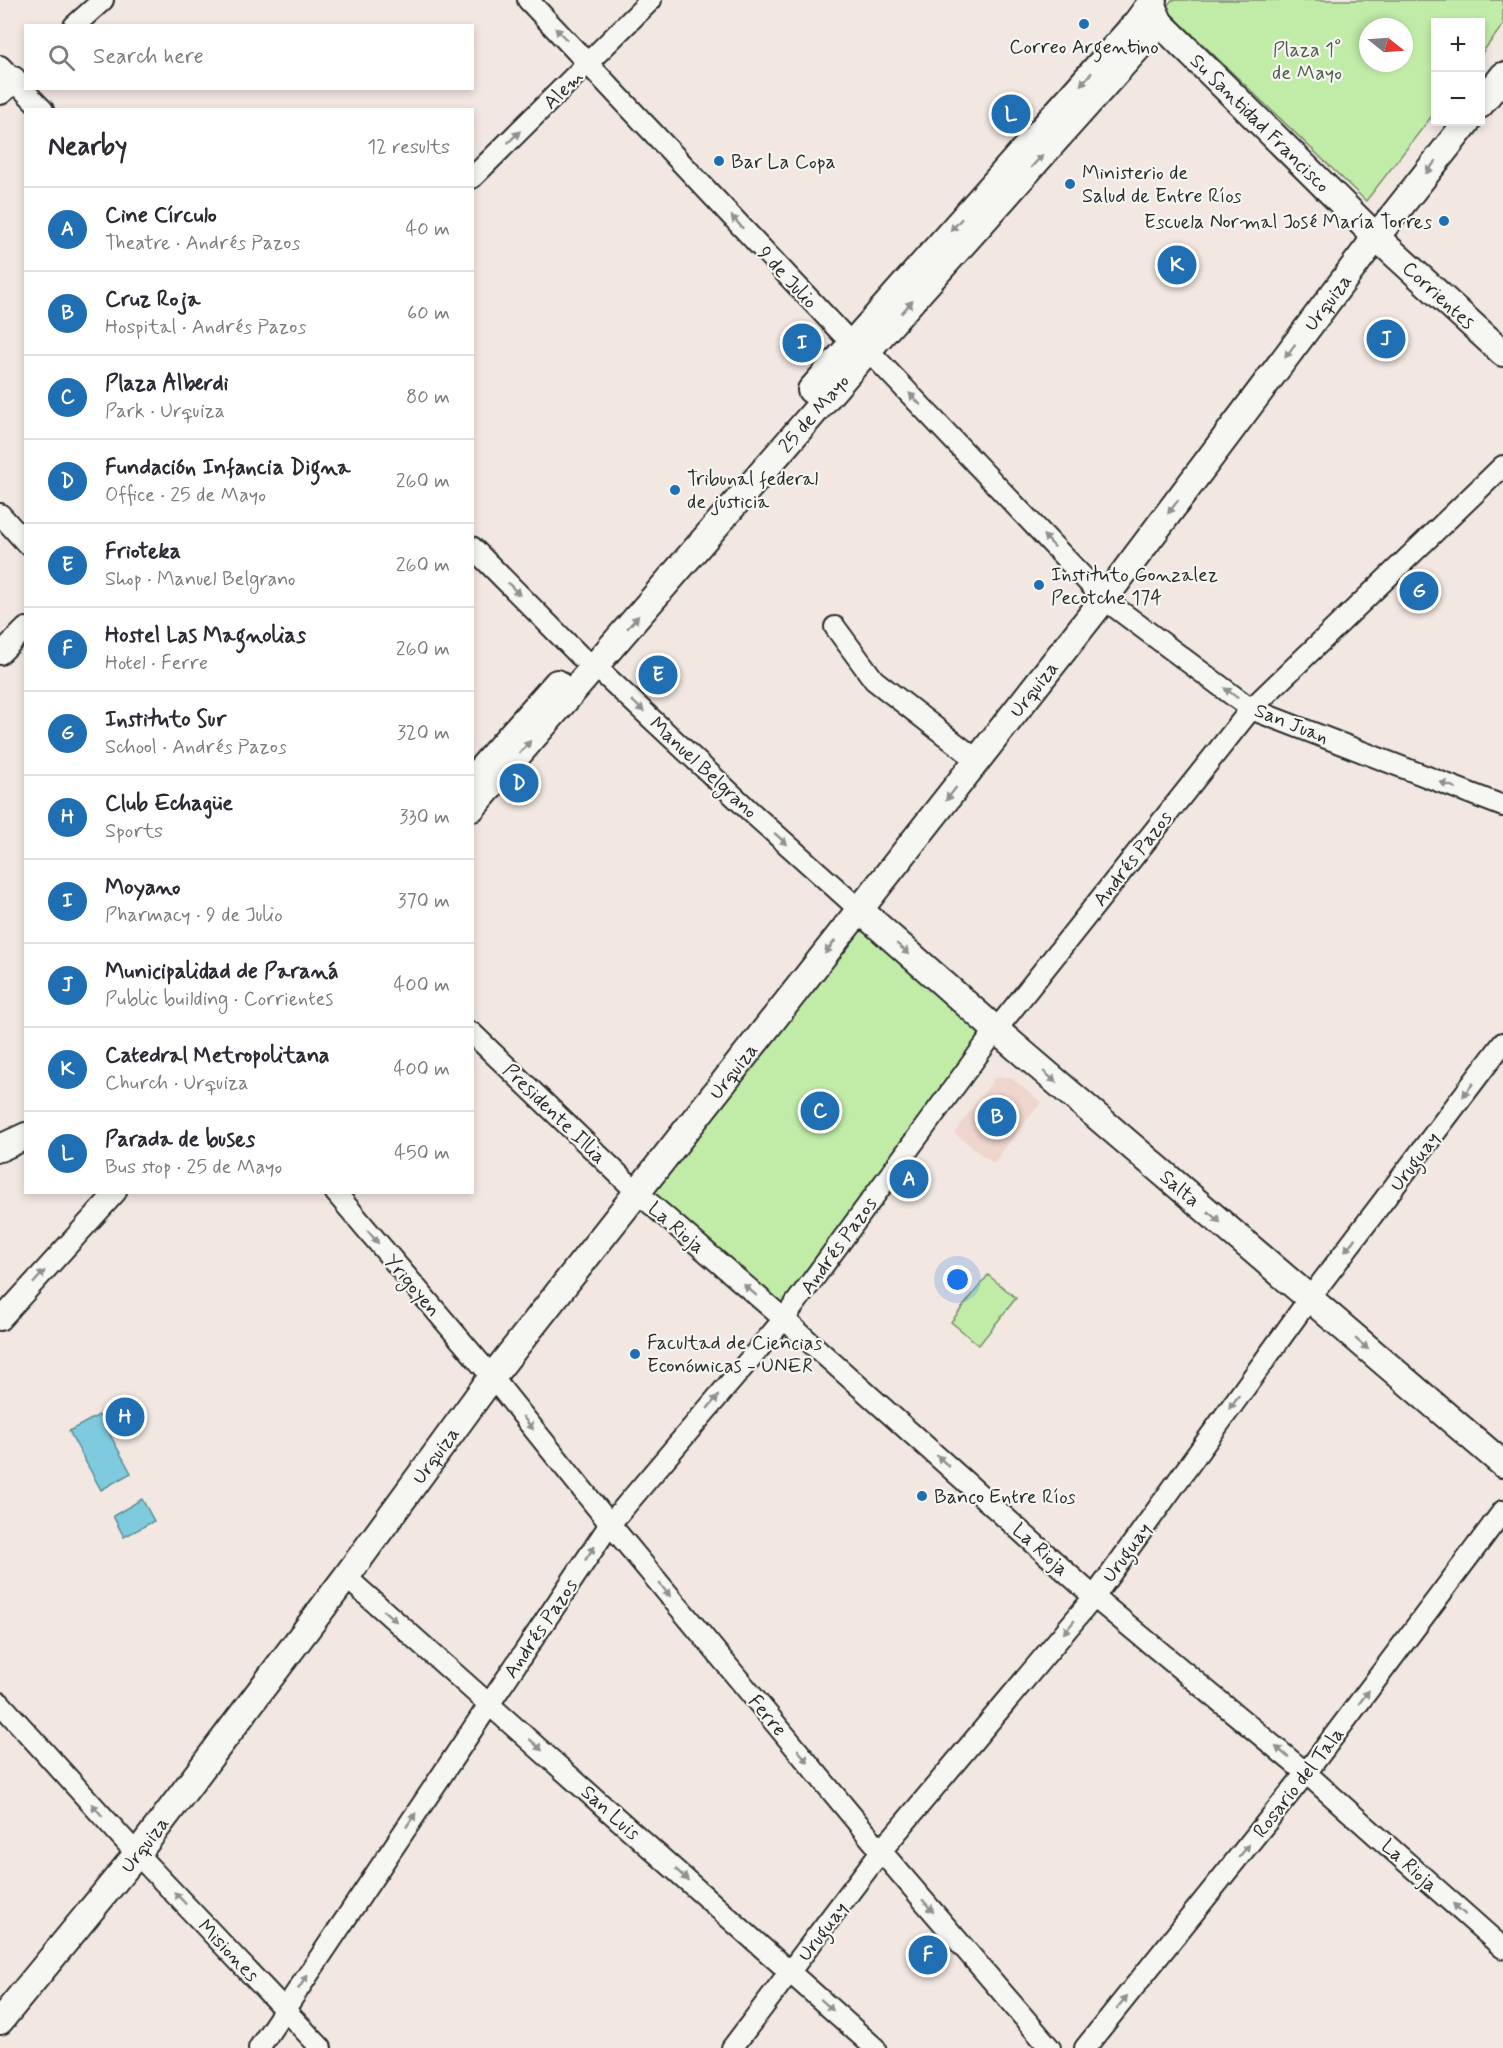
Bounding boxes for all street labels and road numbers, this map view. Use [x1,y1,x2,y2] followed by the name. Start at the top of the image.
[1183,48,1335,199] street label: Su Santidad Francisco
[538,64,590,116] street label: Alem
[751,241,823,315] street label: 9 de Julio
[1396,255,1480,336] street label: Corrientes
[1298,269,1359,337] street label: Urquiza
[773,369,856,459] street label: 25 de Mayo
[1004,656,1065,724] street label: Urquiza
[1250,697,1333,751] street label: San Juan
[642,711,763,826] street label: Manuel Belgrano
[1087,805,1179,912] street label: Andrés Pazos
[703,1038,765,1106] street label: Urquiza
[496,1058,612,1170] street label: Presidente Illia
[1384,1127,1448,1198] street label: Uruguay
[1153,1164,1205,1214] street label: Salta
[795,1191,884,1300] street label: Andrés Pazos
[642,1196,710,1260] street label: La Rioja
[377,1249,446,1324] street label: Yrigoyen
[406,1422,466,1490] street label: Urquiza
[1006,1517,1074,1583] street label: La Rioja
[1096,1517,1160,1590] street label: Uruguay
[498,1574,585,1684] street label: Andrés Pazos
[741,1689,792,1743] street label: Ferre
[1247,1722,1351,1844] street label: Rosario del Tala
[575,1779,646,1847] street label: San Luis
[115,1811,176,1879] street label: Urquiza
[1375,1833,1443,1899] street label: La Rioja
[792,1897,856,1968] street label: Uruguay
[191,1914,265,1989] street label: Misiones

